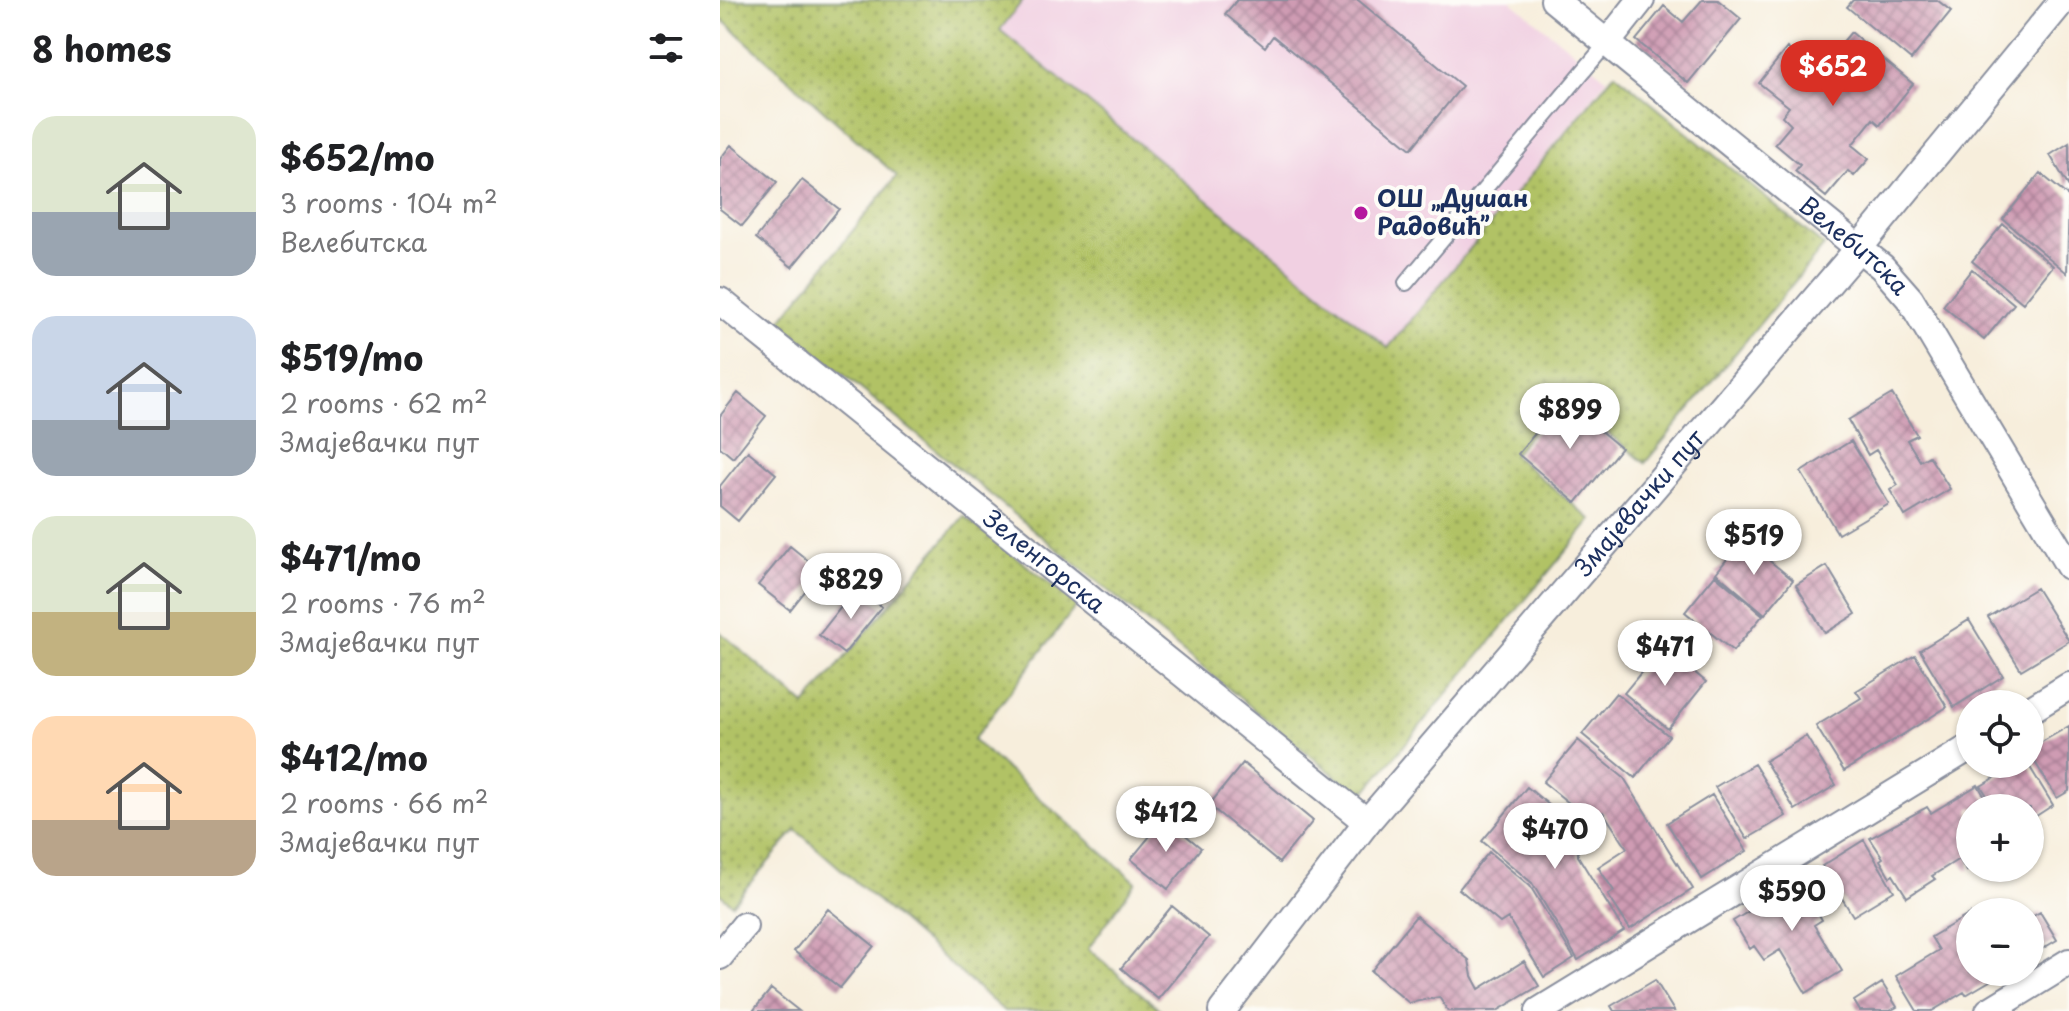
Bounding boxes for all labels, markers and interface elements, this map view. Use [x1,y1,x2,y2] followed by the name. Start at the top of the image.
[32,22,172,74] text: 8 homes
[644,26,688,70] icon: filters
[1786,40,1880,108] pin: $652
[1799,46,1867,85] text: $652
[280,131,434,183] text: $652/mo
[96,148,192,244] icon: home
[1377,179,1528,243] place label: ОШ „Душан Радовић”
[280,183,498,222] text: 3 rooms · 104 m²
[1792,187,1919,302] street label: Велебитска
[1352,204,1370,222] marker: ОШ „Душан Радовић”
[280,222,427,261] text: Велебитска
[280,331,423,383] text: $519/mo
[96,348,192,444] icon: home
[280,383,488,422] text: 2 rooms · 62 m²
[1523,383,1617,451] pin: $899
[1538,389,1602,428] text: $899
[1565,420,1713,583] street label: Змајевачки пут
[280,422,479,461] text: Змајевачки пут
[976,500,1114,621] street label: Зеленгорска
[1707,509,1801,577] pin: $519
[1724,515,1784,554] text: $519
[280,531,421,583] text: $471/mo
[96,548,192,644] icon: home
[804,553,898,621] pin: $829
[818,559,884,598] text: $829
[280,583,486,622] text: 2 rooms · 76 m²
[1618,620,1712,688] pin: $471
[280,622,479,661] text: Змајевачки пут
[1636,626,1694,665] text: $471
[1956,690,2044,986] map controls
[1956,690,2044,778] button: locate
[280,731,428,783] text: $412/mo
[96,748,192,844] icon: home
[280,783,489,822] text: 2 rooms · 66 m²
[1119,786,1213,854] pin: $412
[1134,792,1198,831] text: $412
[1956,794,2044,882] button: +
[1508,803,1602,871] pin: $470
[1521,809,1589,848] text: $470
[280,822,479,861] text: Змајевачки пут
[1745,865,1839,933] pin: $590
[1758,871,1826,910] text: $590
[1956,898,2044,986] button: −

